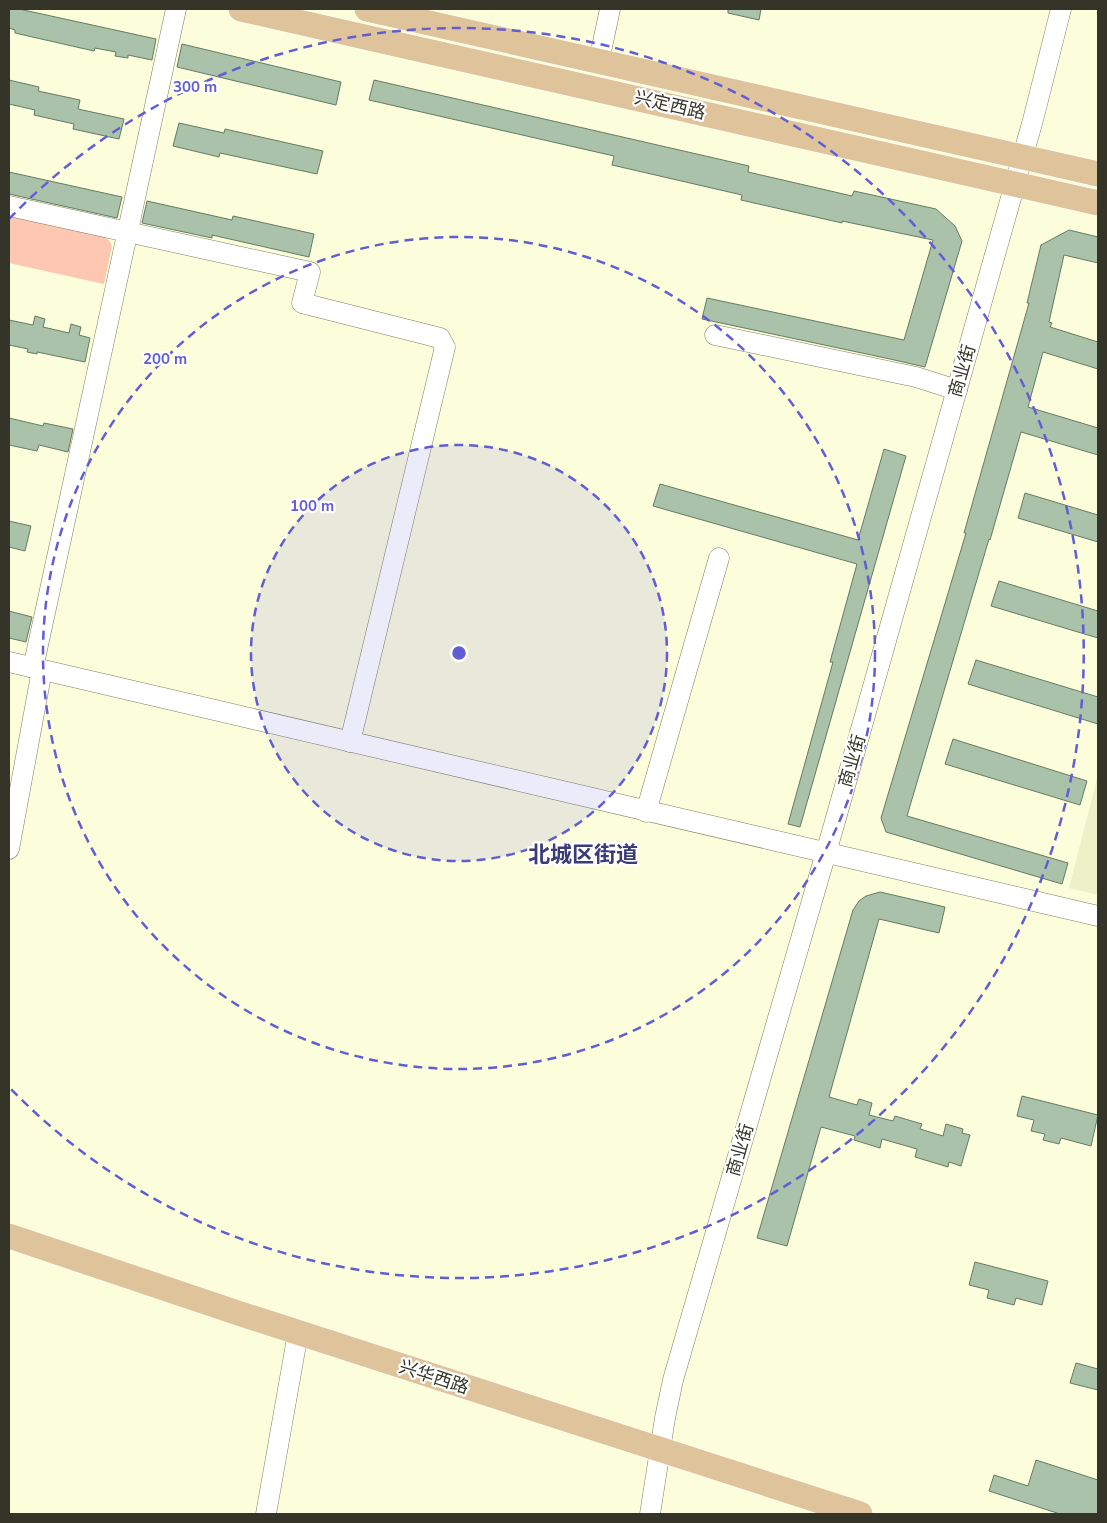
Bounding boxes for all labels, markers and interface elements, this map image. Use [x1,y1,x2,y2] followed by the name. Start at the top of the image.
[173,77,217,97] text: 300 m
[632,85,708,125] street label: 兴定西路
[943,342,981,400] street label: 商业街
[143,349,187,369] text: 200 m
[290,496,334,516] text: 100 m
[450,644,468,662] centre of rings
[833,732,871,790] street label: 商业街
[528,840,638,870] district label: 北城区街道
[721,1121,759,1179] street label: 商业街
[396,1354,472,1400] street label: 兴华西路

